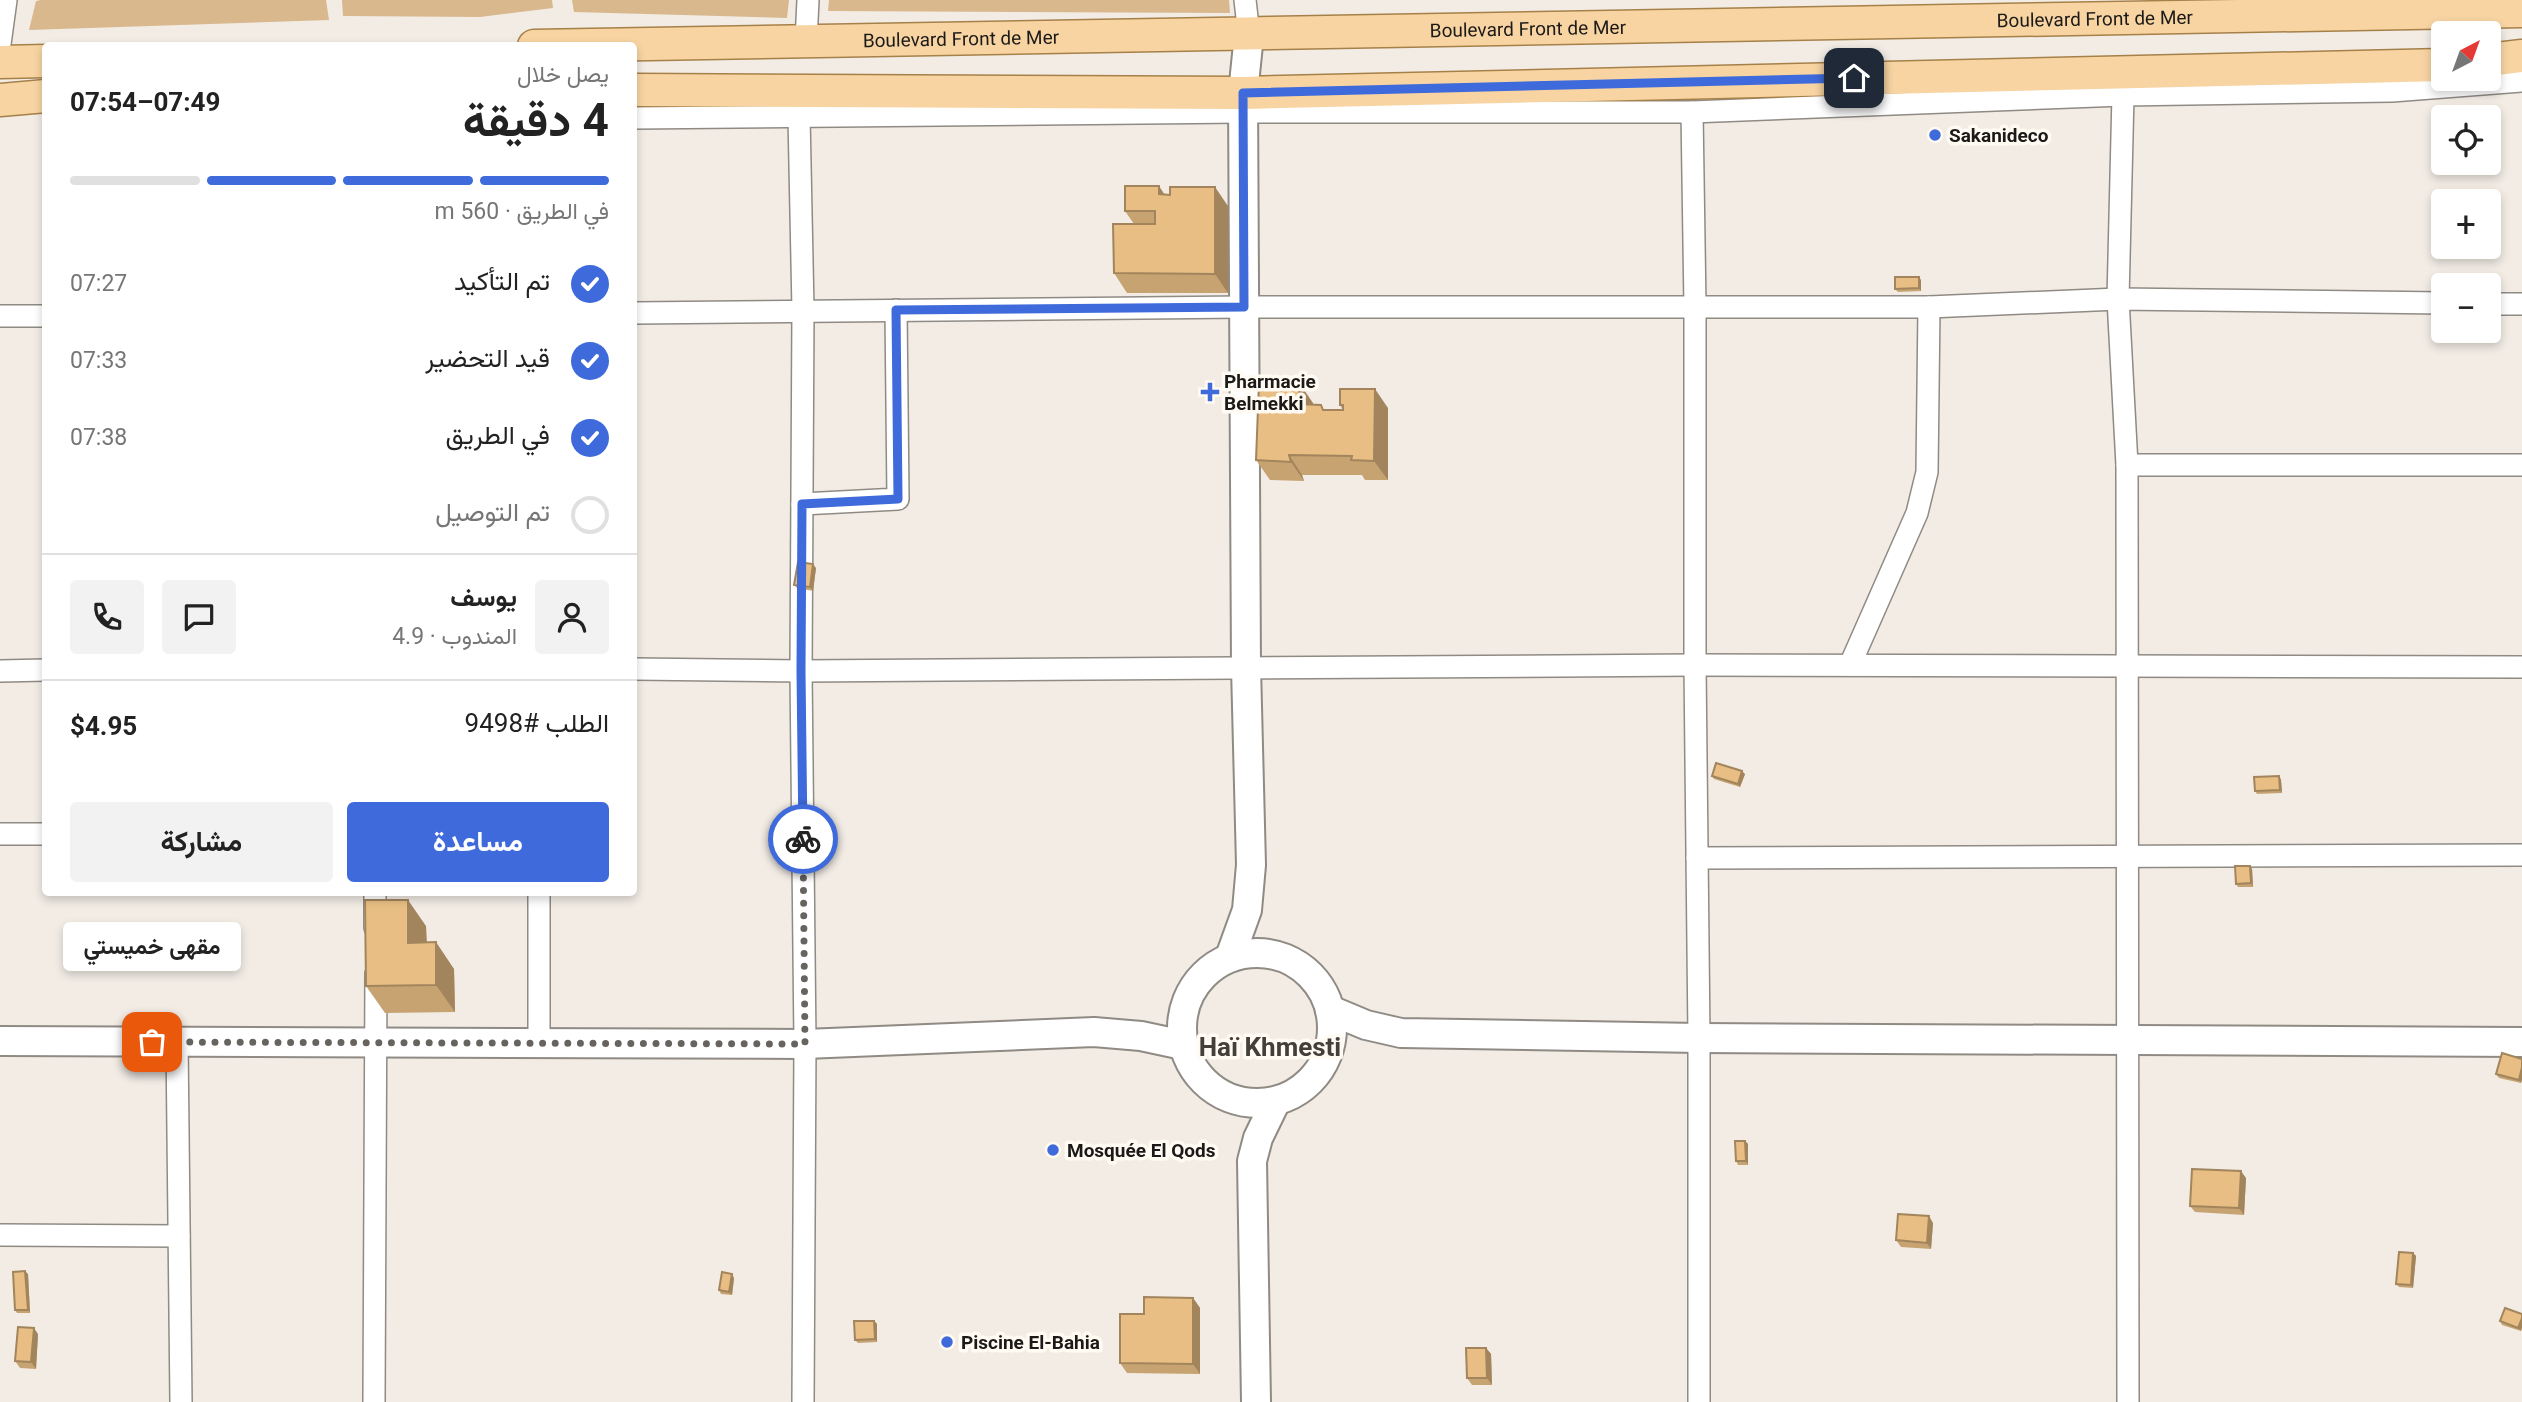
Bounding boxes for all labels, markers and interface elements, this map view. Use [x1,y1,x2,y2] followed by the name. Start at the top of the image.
[1996,5,2194,32] street label: Boulevard Front de Mer
[1429,15,1627,42] street label: Boulevard Front de Mer
[2431,21,2501,91] north arrow
[2431,21,2501,343] map controls
[863,25,1060,52] street label: Boulevard Front de Mer
[1824,48,1884,108] pin
[1835,59,1873,97] icon: home
[517,61,609,88] text: يصل خلال
[70,87,220,117] text: 07:49–07:54
[463,93,609,147] text: 4 دقيقة
[2431,105,2501,175] button: locate
[1949,124,2049,147] place label: Sakanideco
[1927,127,1943,143] marker: Sakanideco
[2431,189,2501,259] button: +
[435,198,609,225] text: في الطريق · 560 m
[571,265,609,303] icon: check
[454,266,550,296] text: تم التأكيد
[70,270,127,297] text: 07:27
[2431,273,2501,343] button: −
[571,342,609,380] icon: check
[425,343,550,373] text: قيد التحضير
[70,347,127,374] text: 07:33
[1224,370,1316,415] place label: Pharmacie Belmekki
[1202,384,1218,400] marker: Pharmacie Belmekki
[571,419,609,457] icon: check
[446,420,550,450] text: في الطريق
[70,424,127,451] text: 07:38
[435,497,550,527] text: تم التوصيل
[70,580,144,654] button: phone
[162,580,236,654] button: chat
[535,580,609,654] button: person
[450,582,517,612] text: يوسف
[392,623,517,650] text: المندوب · 4.9
[465,708,609,738] text: الطلب #9498
[70,711,137,741] text: $4.95
[70,802,333,882] button: مشاركة
[347,802,609,882] button: مساعدة
[768,804,838,874] courier
[784,820,822,858] icon: bike
[63,923,241,972] callout: مقهى خميستي
[83,933,221,960] text: مقهى خميستي
[122,1012,182,1072] pin
[133,1023,171,1061] icon: bag
[1199,1032,1341,1062] district label: Haï Khmesti
[1067,1139,1216,1162] place label: Mosquée El Qods
[1045,1142,1061,1158] marker: Mosquée El Qods
[961,1331,1100,1354] place label: Piscine El-Bahia
[939,1334,955,1350] marker: Piscine El-Bahia

